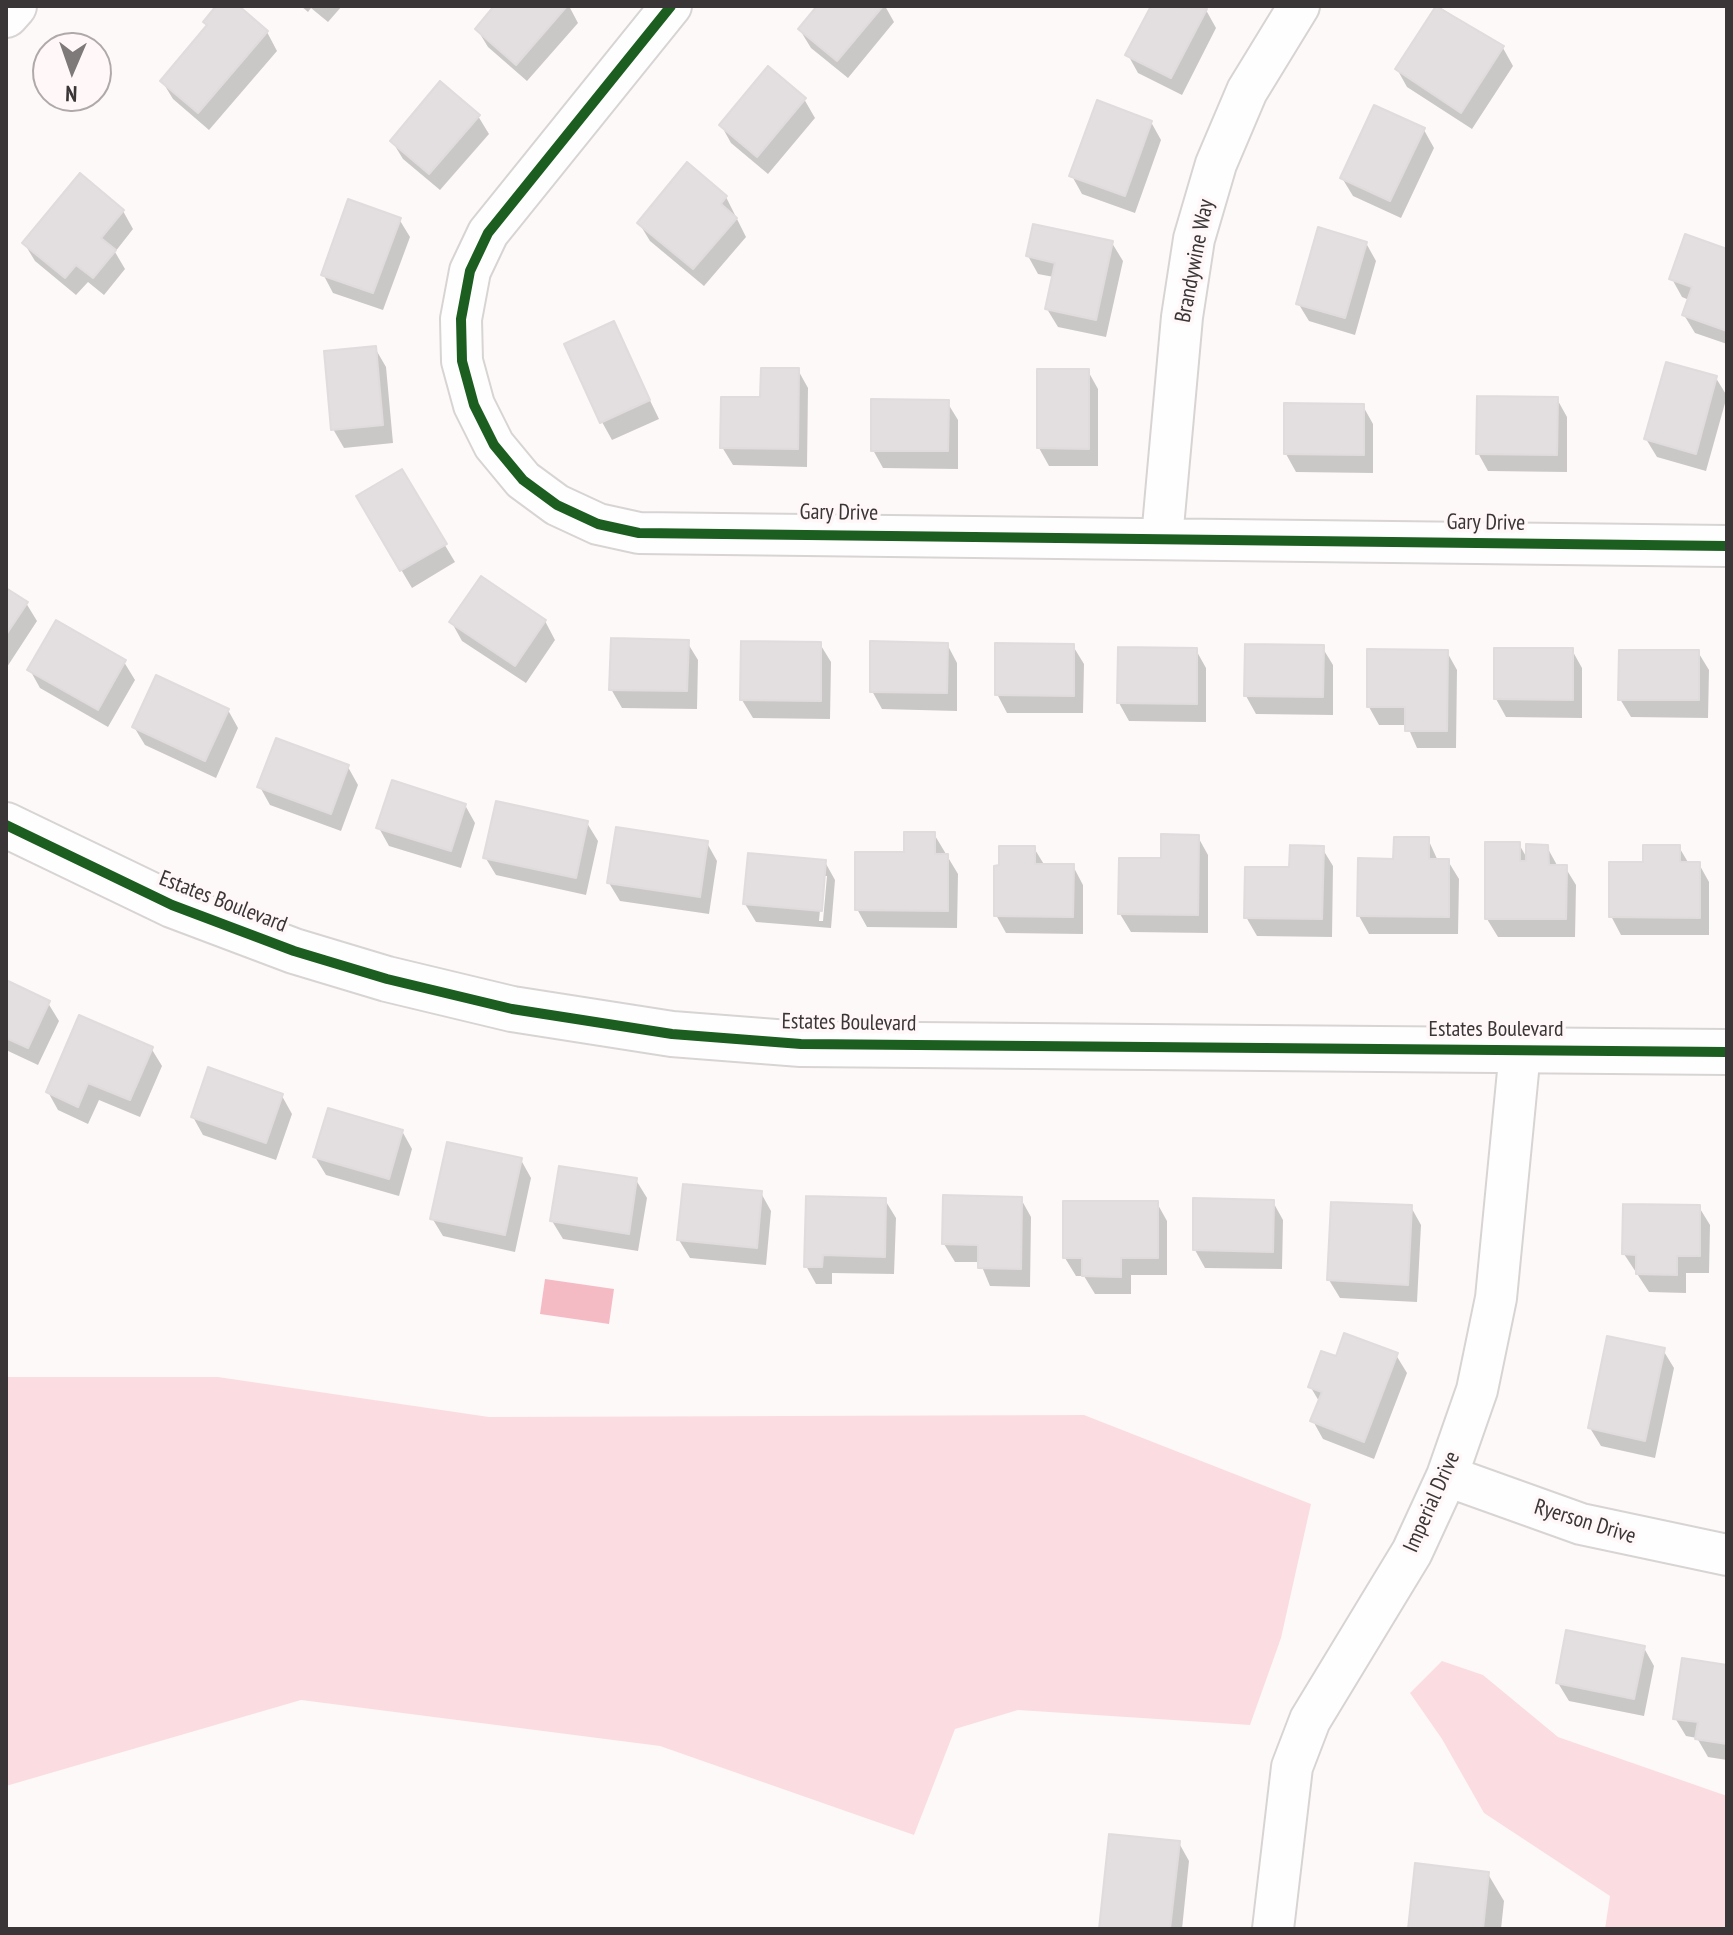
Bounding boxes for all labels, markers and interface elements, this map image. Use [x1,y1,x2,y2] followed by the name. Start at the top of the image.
[32,32,112,112] north arrow
[65,80,78,108] text: N
[1170,197,1220,325] street label: Brandywine Way
[799,499,879,527] street label: Gary Drive
[1446,509,1526,537] street label: Gary Drive
[155,866,291,938] street label: Estates Boulevard
[781,1009,917,1037] street label: Estates Boulevard
[1429,1017,1563,1043] street label: Estates Boulevard
[1398,1448,1466,1556] street label: Imperial Drive
[1531,1494,1639,1550] street label: Ryerson Drive

